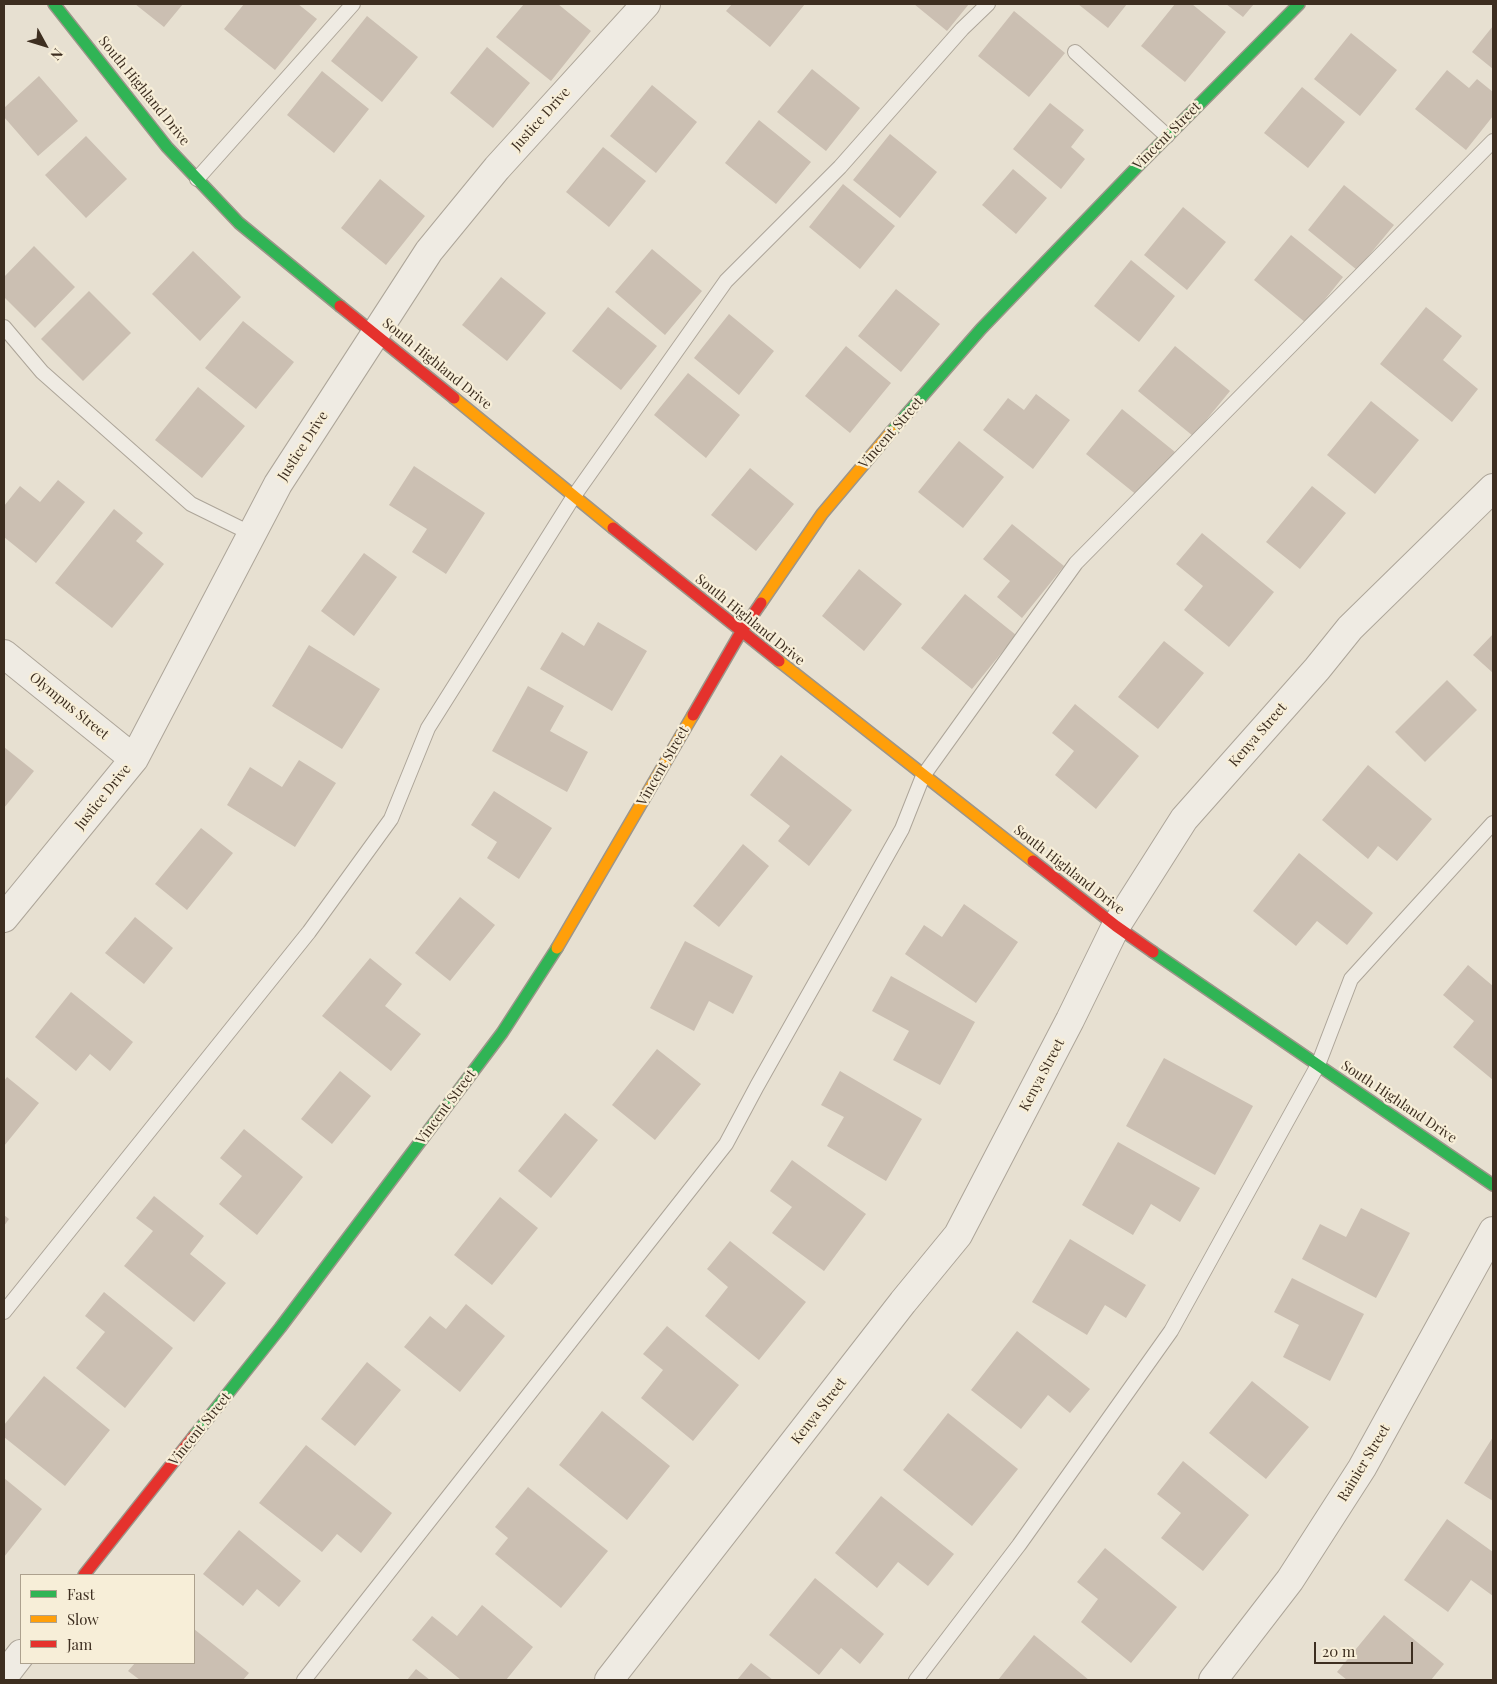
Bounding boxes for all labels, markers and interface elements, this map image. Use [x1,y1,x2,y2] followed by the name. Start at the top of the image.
[20,20,70,70] north arrow
[95,33,193,149] street label: South Highland Drive
[46,45,68,65] text: N
[508,84,574,154] street label: Justice Drive
[1130,99,1204,173] street label: Vincent Street
[379,315,495,413] street label: South Highland Drive
[855,394,927,472] street label: Vincent Street
[274,408,332,484] street label: Justice Drive
[692,571,808,669] street label: South Highland Drive
[26,669,112,743] street label: Olympus Street
[1226,699,1290,771] street label: Kenya Street
[633,723,693,809] street label: Vincent Street
[71,761,135,833] street label: Justice Drive
[1010,822,1128,918] street label: South Highland Drive
[1016,1036,1068,1114] street label: Kenya Street
[1338,1057,1460,1147] street label: South Highland Drive
[412,1066,480,1148] street label: Vincent Street
[788,1375,850,1447] street label: Kenya Street
[165,1389,235,1469] street label: Vincent Street
[1334,1421,1394,1505] street label: Rainier Street
[20,1574,195,1664] legend
[67,1584,95,1604] text: Fast
[67,1609,99,1629] text: Slow
[1317,1632,1416,1664] scale bar
[67,1634,92,1654] text: Jam
[1322,1641,1355,1661] text: 20 m

